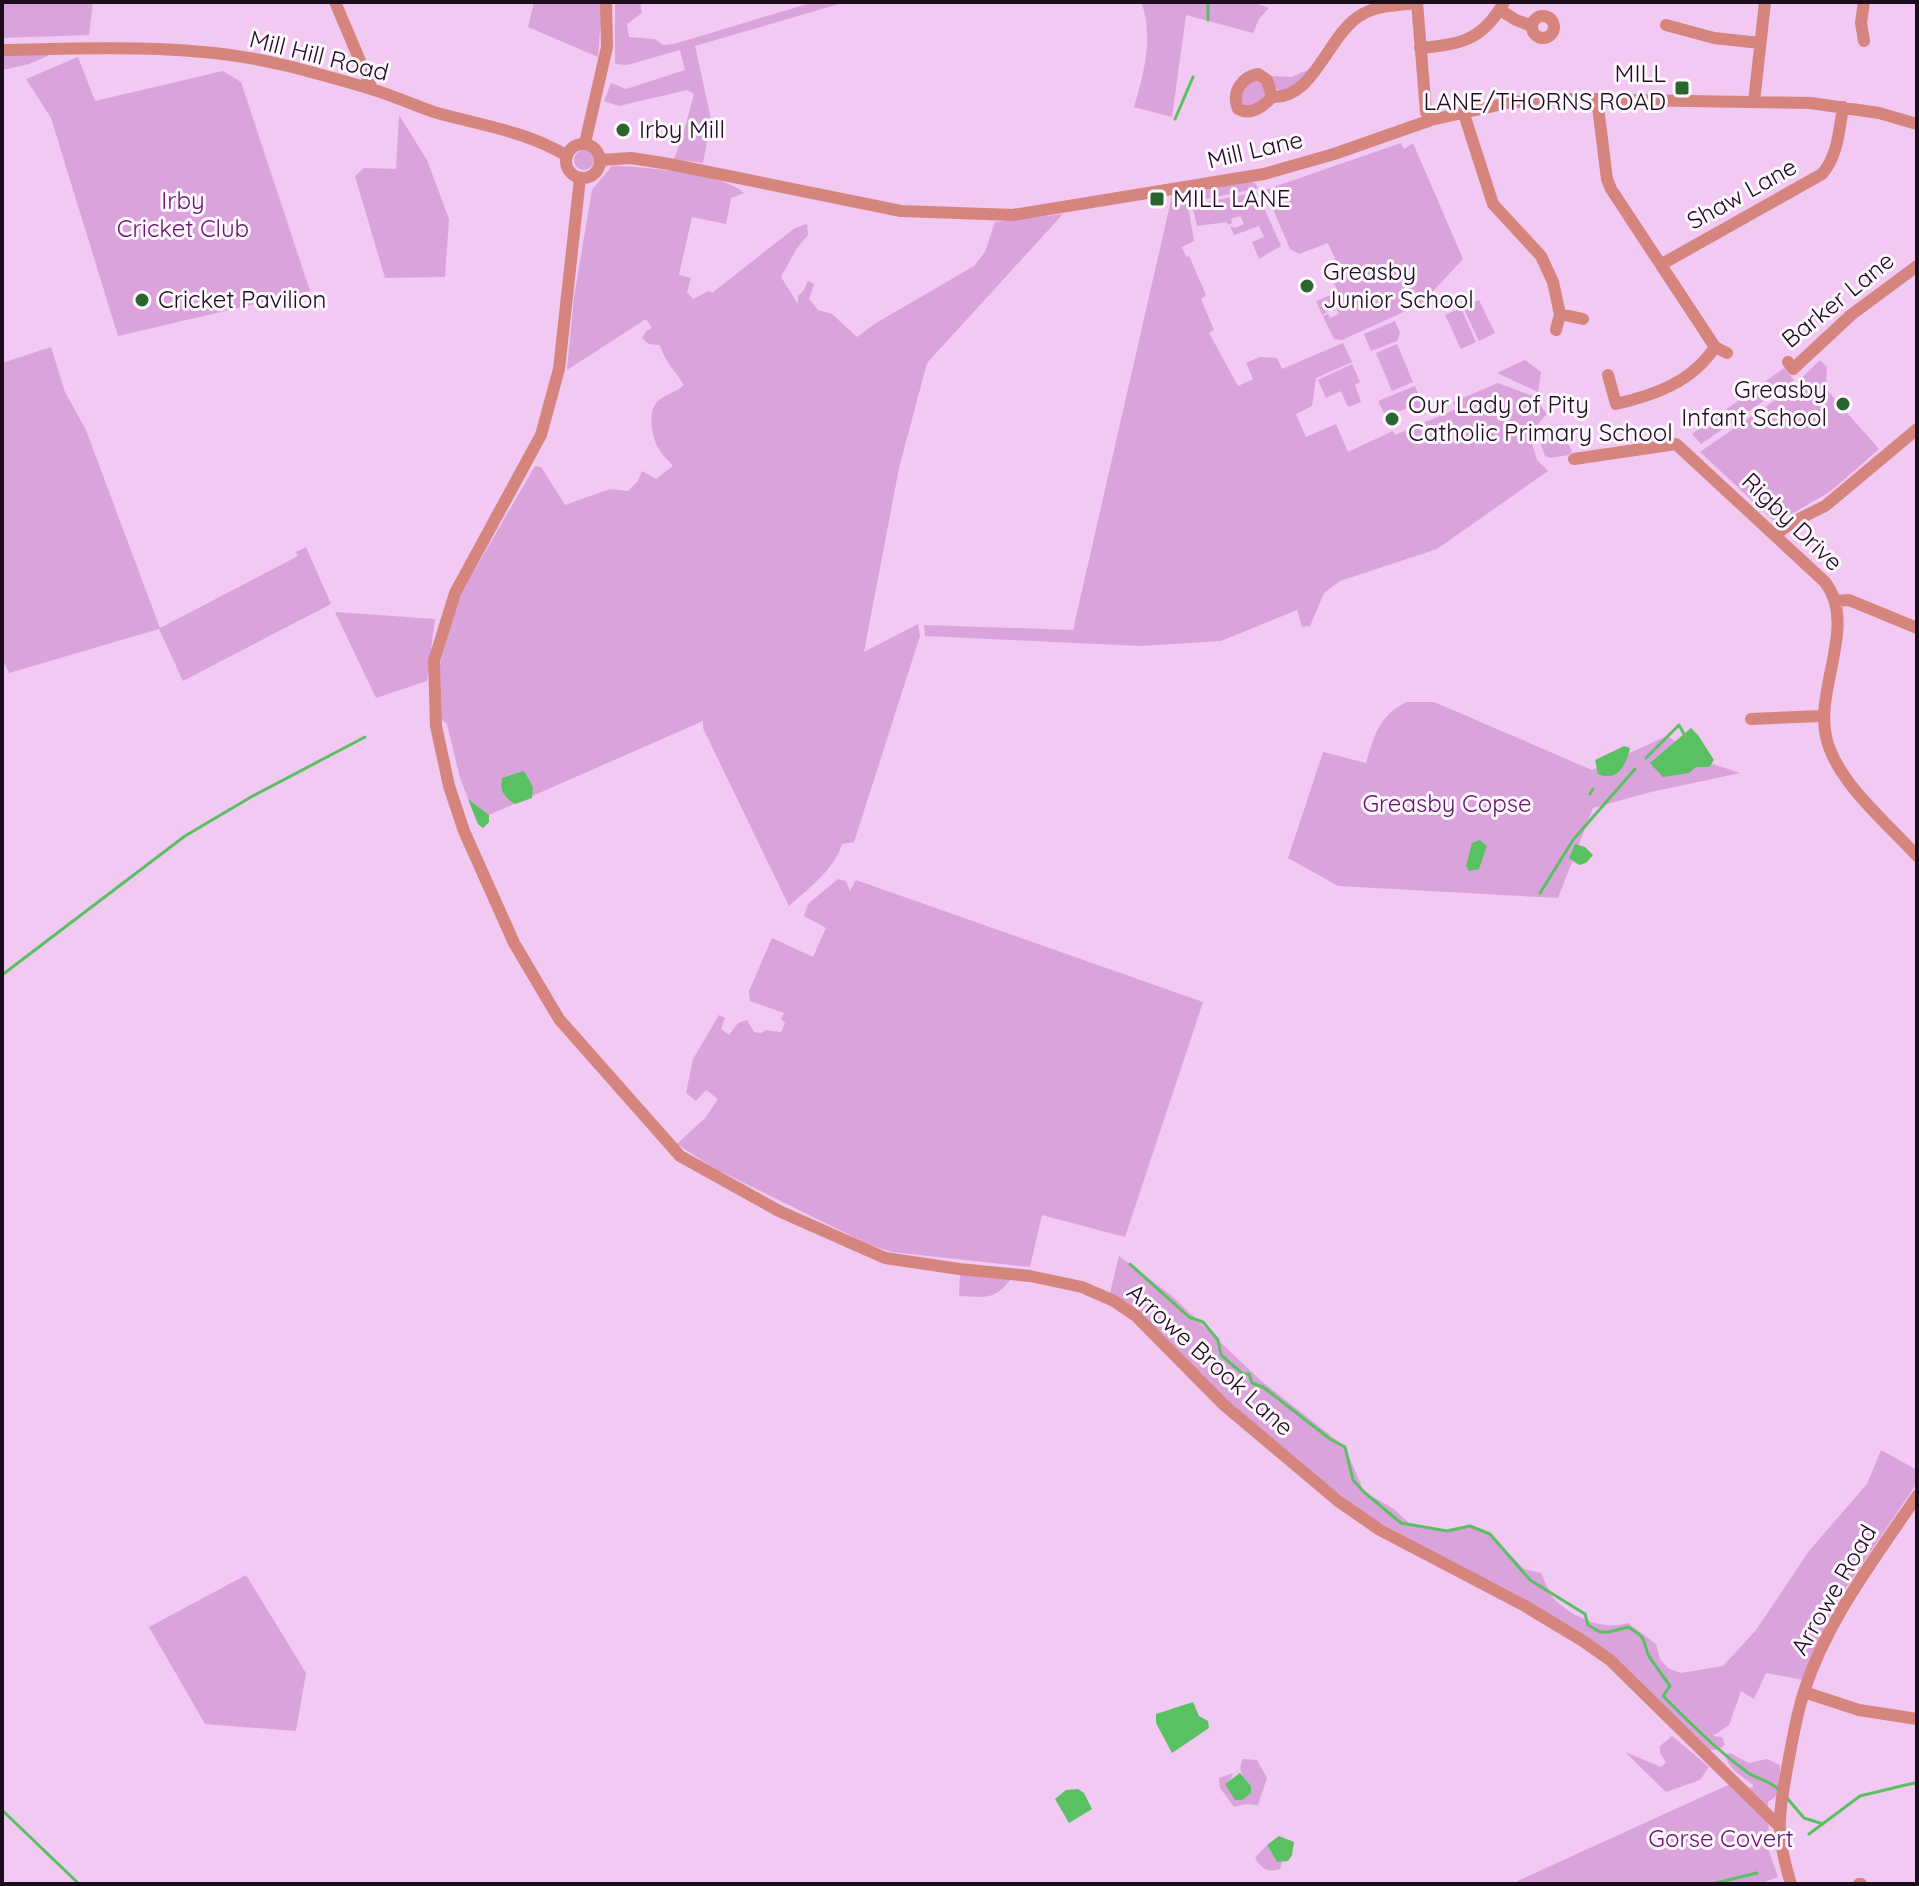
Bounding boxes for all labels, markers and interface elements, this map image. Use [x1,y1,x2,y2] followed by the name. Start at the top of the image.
[247,23,392,87] street label: Mill Hill Road
[1423,58,1666,116] place label: MILL LANE/THORNS ROAD
[1673,79,1691,97] marker: MILL LANE/THORNS ROAD
[639,114,725,144] place label: Irby Mill
[614,121,632,139] marker: Irby Mill
[1204,123,1306,175] street label: Mill Lane
[1681,151,1802,236] street label: Shaw Lane
[1173,183,1290,213] place label: MILL LANE
[117,185,249,243] park label: Irby Cricket Club
[1148,190,1166,208] marker: MILL LANE
[1775,245,1900,354] street label: Barker Lane
[1323,256,1474,314] place label: Greasby Junior School
[1298,277,1316,295] marker: Greasby Junior School
[158,284,326,314] place label: Cricket Pavilion
[133,291,151,309] marker: Cricket Pavilion
[1681,374,1827,432] place label: Greasby Infant School
[1408,389,1673,447] place label: Our Lady of Pity Catholic Primary School
[1834,395,1852,413] marker: Greasby Infant School
[1383,410,1401,428] marker: Our Lady of Pity Catholic Primary School
[1736,466,1849,577] street label: Rigby Drive
[1362,788,1532,818] park label: Greasby Copse
[1121,1277,1300,1442] street label: Arrowe Brook Lane
[1784,1519,1883,1660] street label: Arrowe Road
[1648,1823,1794,1853] park label: Gorse Covert

